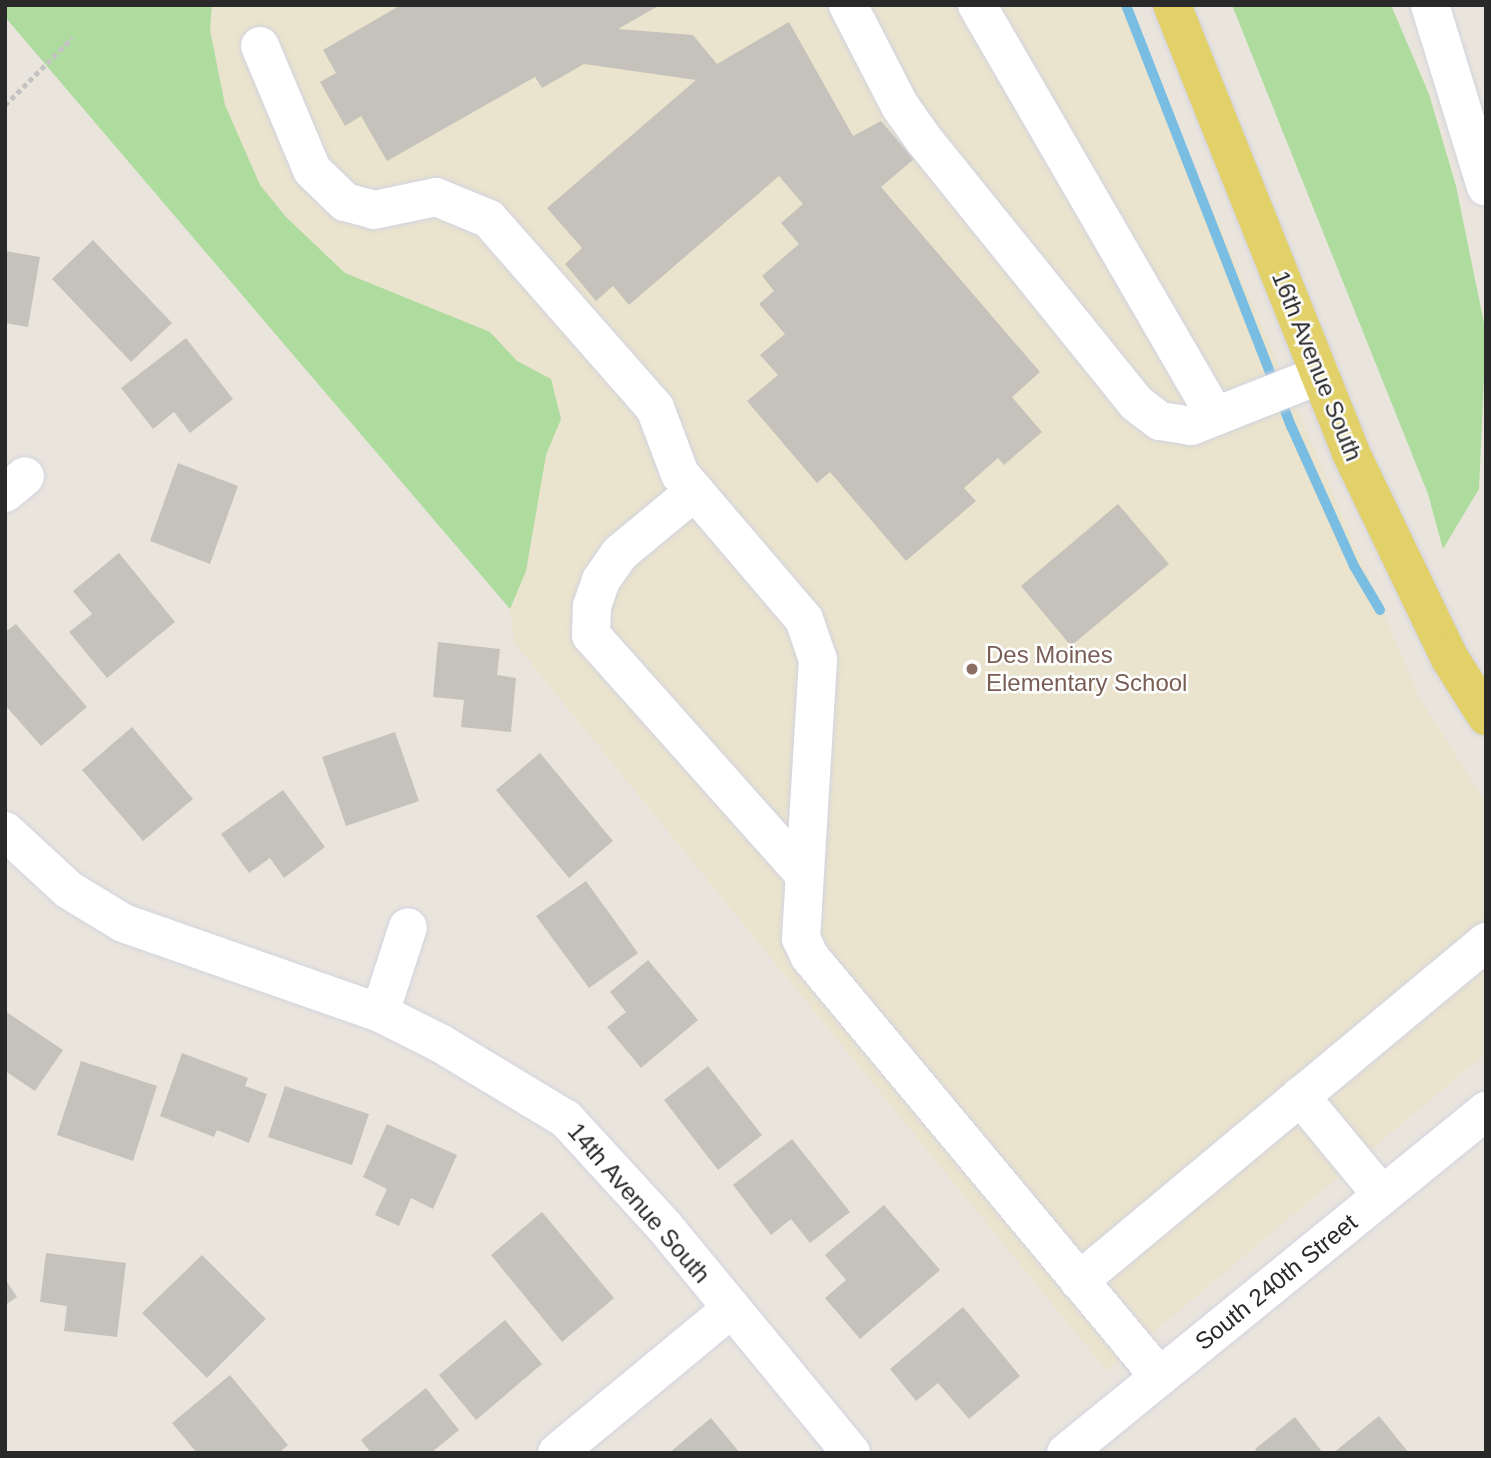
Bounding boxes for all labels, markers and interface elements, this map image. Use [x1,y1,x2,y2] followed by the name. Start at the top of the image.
[1265,266,1369,466] street label: 16th Avenue South
[986,641,1187,697] place label: Des Moines Elementary School
[964,661,980,677] marker: Des Moines Elementary School
[561,1117,717,1289] street label: 14th Avenue South
[1189,1208,1363,1356] street label: South 240th Street

